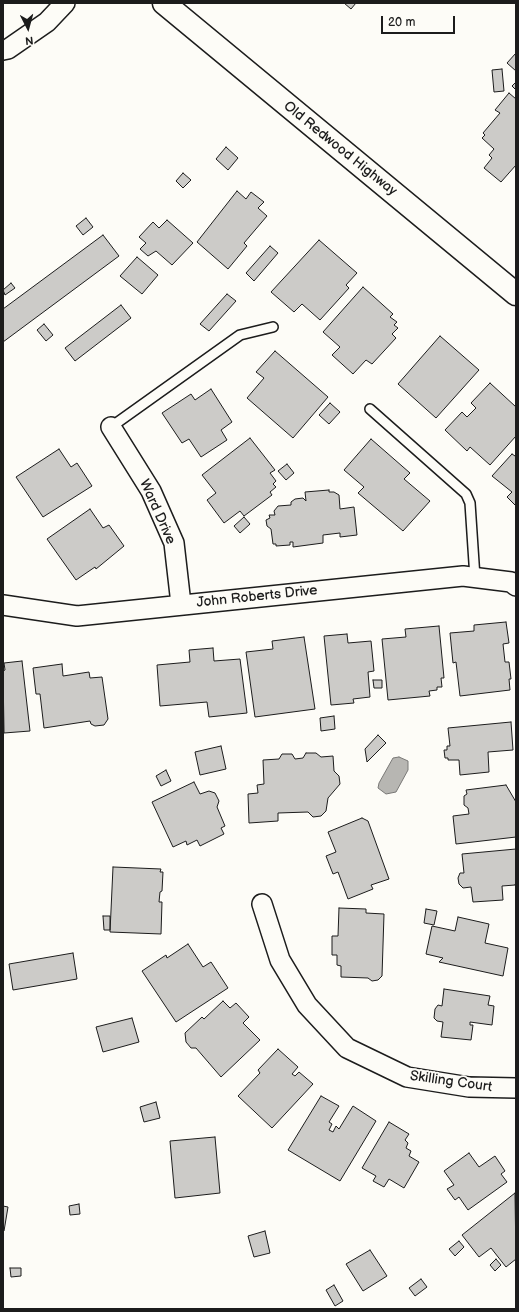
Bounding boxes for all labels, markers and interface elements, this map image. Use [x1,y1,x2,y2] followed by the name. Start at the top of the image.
[8,8,48,48] north arrow
[383,8,457,34] scale bar
[388,15,415,30] text: 20 m
[25,34,34,47] text: N
[280,98,400,200] street label: Old Redwood Highway
[135,477,179,547] street label: Ward Drive
[196,582,318,612] street label: John Roberts Drive
[409,1068,493,1096] street label: Skilling Court

